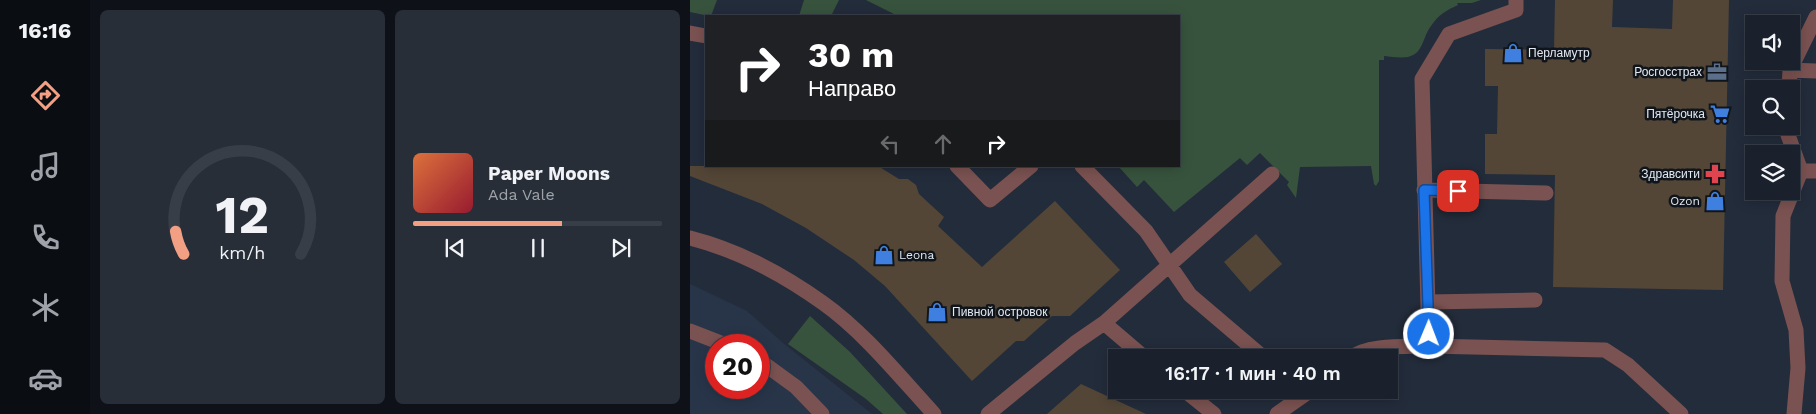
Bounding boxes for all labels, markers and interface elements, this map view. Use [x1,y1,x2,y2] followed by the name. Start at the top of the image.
[1745,15,1800,200] map controls
[1745,15,1800,70] button: sound
[19,18,71,43] text: 16:16
[808,34,894,76] text: 30 m
[725,35,790,100] icon: right
[1502,42,1524,64] shop icon: Перламутр
[1528,46,1590,60] place label: Перламутр
[1706,61,1728,83] office icon: Росгосстрах
[1634,65,1702,79] place label: Росгосстрах
[808,76,896,101] text: Направо
[28,78,63,113] icon: directions
[1745,80,1800,135] button: search
[1709,103,1731,125] supermarket icon: Пятёрочка
[1646,107,1705,121] place label: Пятёрочка
[876,130,904,158] icon: left
[929,130,957,158] icon: ahead
[982,130,1010,158] icon: right
[1745,145,1800,200] button: layers
[28,149,63,184] icon: music
[488,162,610,185] text: Paper Moons
[1704,163,1726,185] pharmacy icon: Здравсити
[1641,167,1700,181] place label: Здравсити
[1437,170,1479,212] pin
[1444,177,1472,205] icon: arrive
[216,185,269,246] text: 12
[488,185,555,204] text: Ada Vale
[1704,190,1726,212] shop icon: Ozon
[1670,194,1700,208] place label: Ozon
[28,220,63,255] icon: phone
[441,234,469,262] icon: previous
[524,234,552,262] icon: pause
[607,234,635,262] icon: next
[219,242,266,263] text: km/h
[873,244,895,266] shop icon: Leona
[899,248,935,262] place label: Leona
[28,290,63,325] icon: climate
[926,301,948,323] shop icon: Пивной островок
[952,305,1048,319] place label: Пивной островок
[1402,307,1454,359] position arrow
[705,334,770,399] speed limit sign: 20
[28,361,63,396] icon: car
[1165,362,1341,385] text: 16:17 · 1 мин · 40 m

